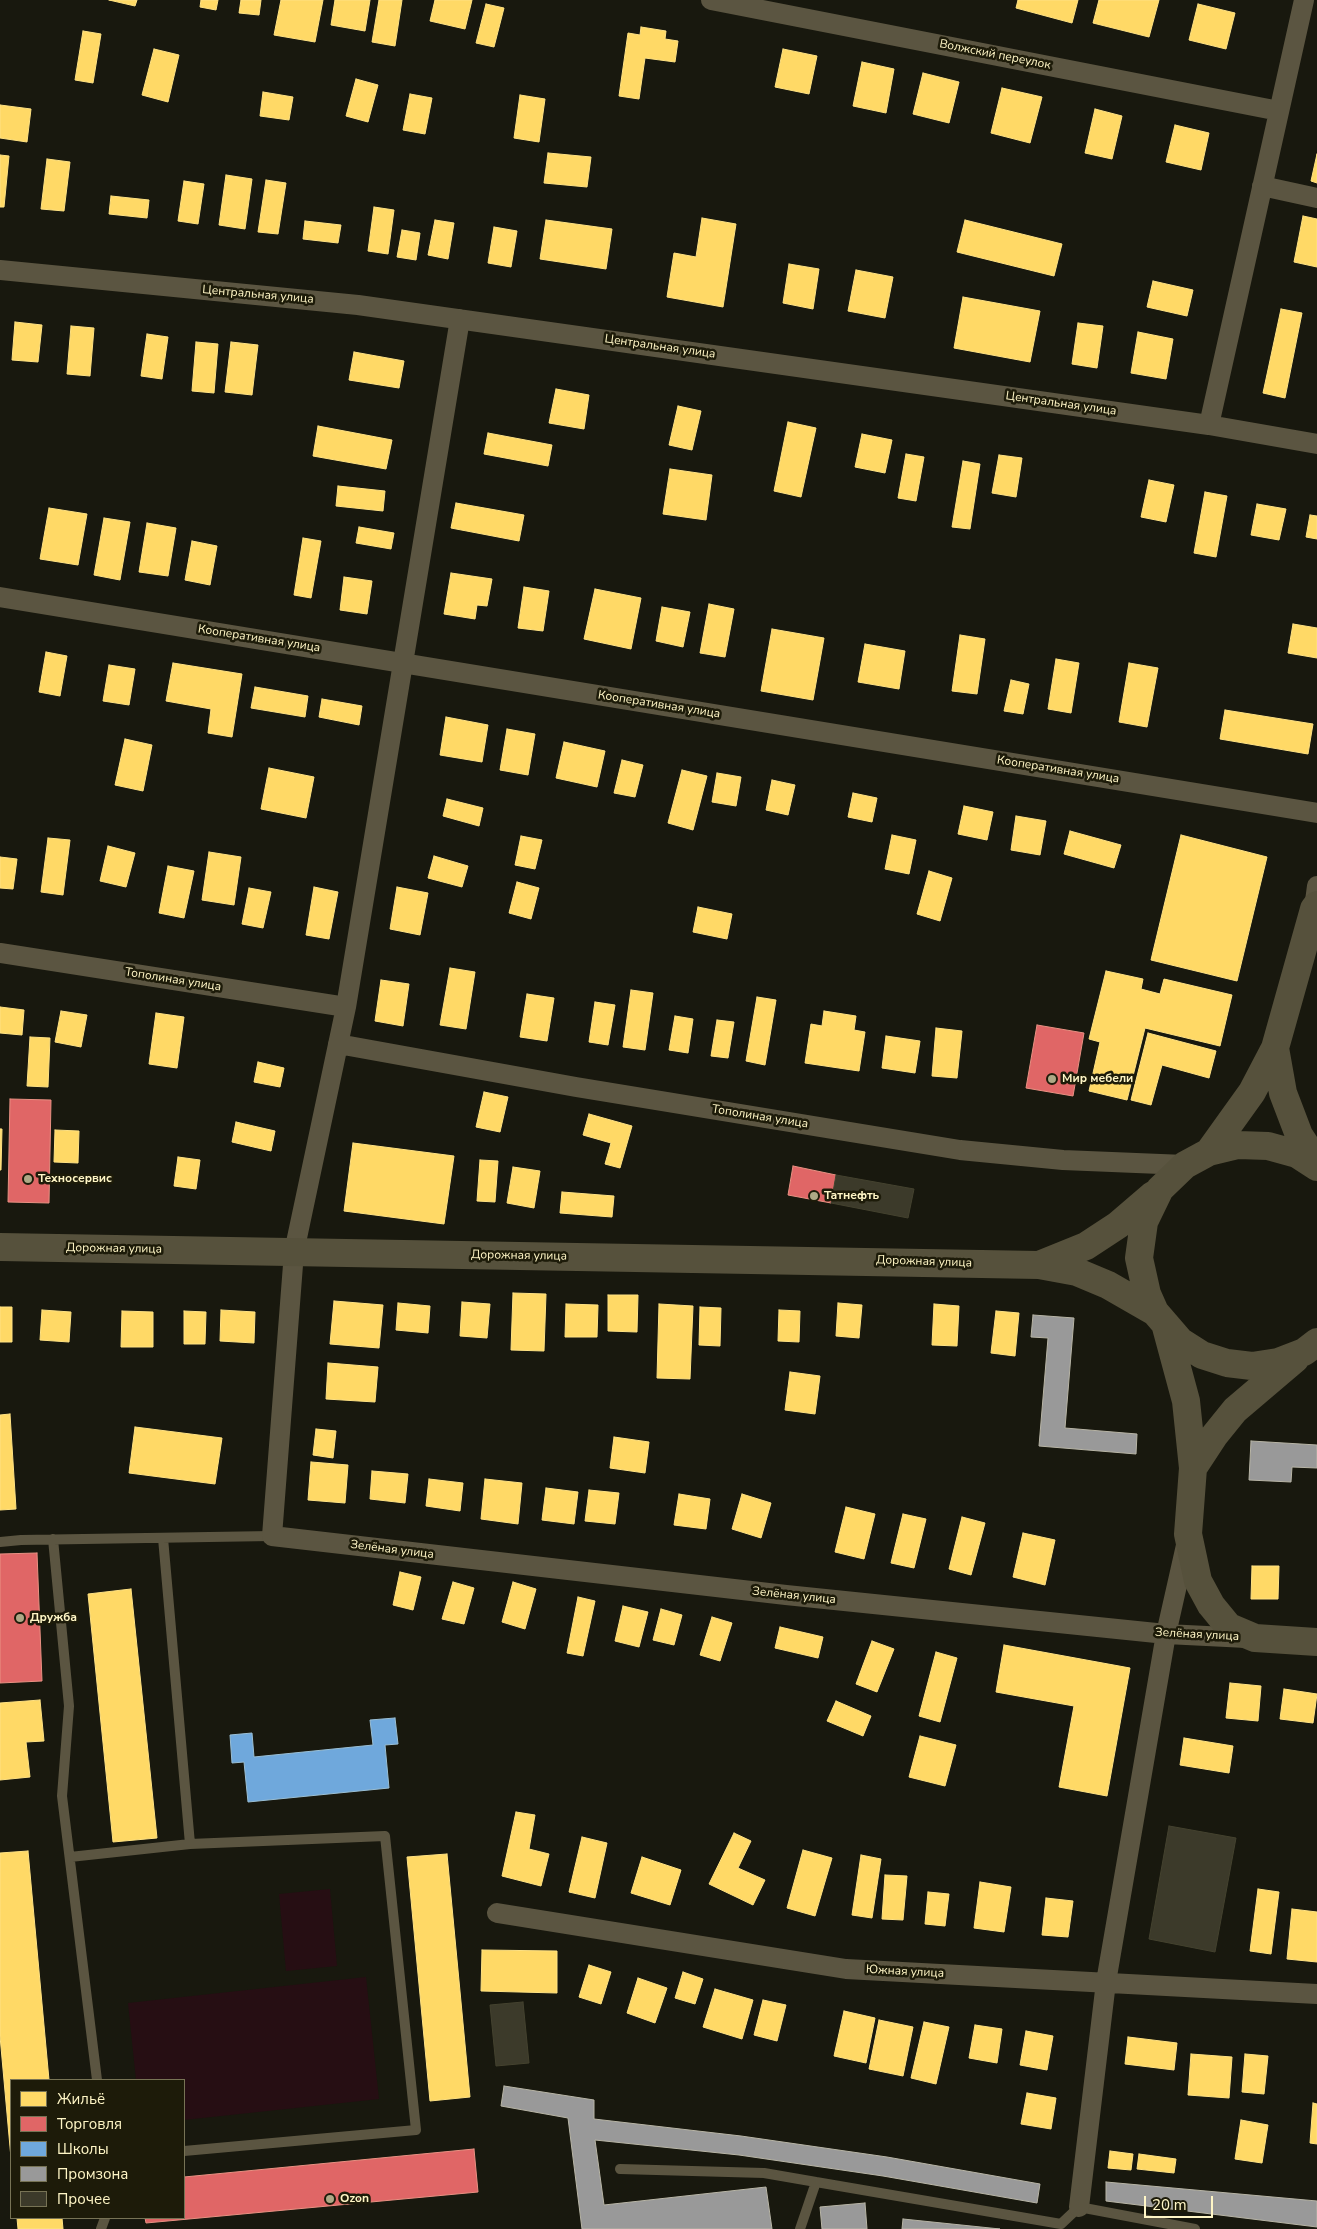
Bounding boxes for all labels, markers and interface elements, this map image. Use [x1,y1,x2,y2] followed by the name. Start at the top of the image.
[938,37,1052,73] street label: Волжский переулок
[202,283,314,307] street label: Центральная улица
[604,332,716,362] street label: Центральная улица
[1005,389,1117,419] street label: Центральная улица
[197,622,321,656] street label: Кооперативная улица
[597,688,721,722] street label: Кооперативная улица
[996,753,1120,787] street label: Кооперативная улица
[124,965,222,995] street label: Тополиная улица
[1062,1072,1133,1086] place label: Мир мебели
[1046,1073,1058,1085] marker: Мир мебели
[711,1102,809,1132] street label: Тополиная улица
[38,1172,112,1186] place label: Техносервис
[22,1173,34,1185] marker: Техносервис
[824,1189,879,1203] place label: Татнефть
[808,1190,820,1202] marker: Татнефть
[66,1241,162,1257] street label: Дорожная улица
[471,1248,567,1264] street label: Дорожная улица
[876,1253,972,1271] street label: Дорожная улица
[349,1538,435,1562] street label: Зелёная улица
[751,1584,837,1608] street label: Зелёная улица
[30,1611,77,1625] place label: Дружба
[14,1612,26,1624] marker: Дружба
[1155,1626,1239,1644] street label: Зелёная улица
[866,1963,944,1981] street label: Южная улица
[10,2079,185,2219] legend
[57,2089,105,2109] text: Жильё
[57,2114,122,2134] text: Торговля
[57,2139,109,2159] text: Школы
[57,2164,128,2184] text: Промзона
[1147,2186,1216,2218] scale bar
[57,2189,110,2209] text: Прочее
[340,2192,369,2206] place label: Ozon
[324,2193,336,2205] marker: Ozon
[1152,2195,1187,2215] text: 20 m

